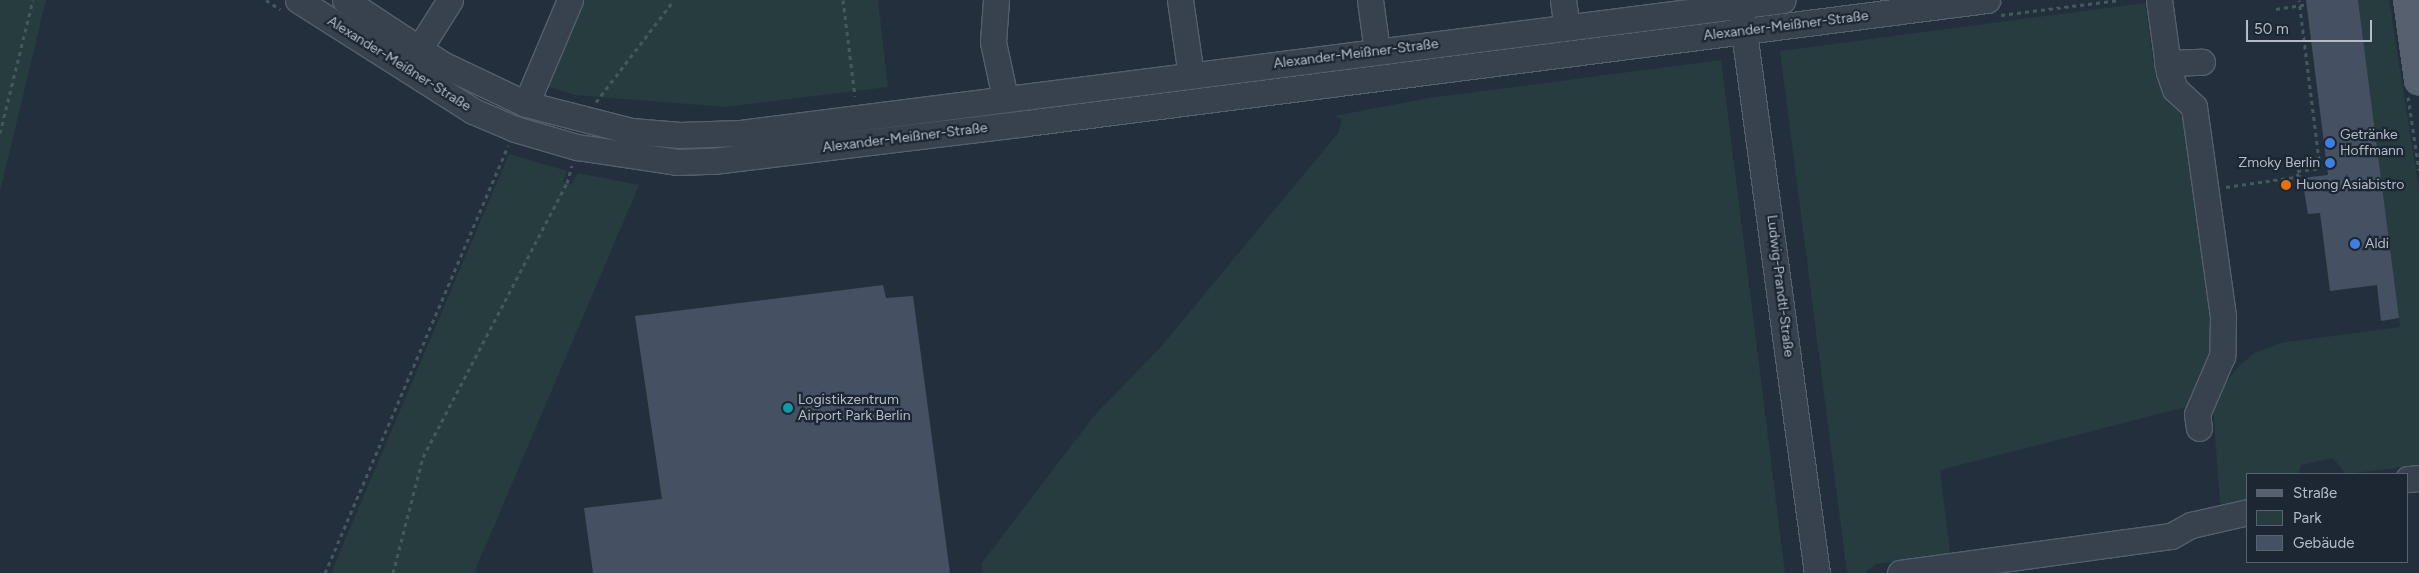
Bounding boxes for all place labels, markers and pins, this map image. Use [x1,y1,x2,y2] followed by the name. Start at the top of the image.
[2340,127,2404,160] place label: Getränke Hoffmann
[2324,137,2336,149] marker: Getränke Hoffmann
[2238,155,2320,171] place label: Zmoky Berlin
[2324,157,2336,169] marker: Zmoky Berlin
[2296,177,2404,193] place label: Huong Asiabistro
[2280,179,2292,191] marker: Huong Asiabistro
[2365,236,2389,252] place label: Aldi
[2349,238,2361,250] marker: Aldi
[798,392,910,424] place label: Logistikzentrum Airport Park Berlin
[782,402,794,414] marker: Logistikzentrum Airport Park Berlin

